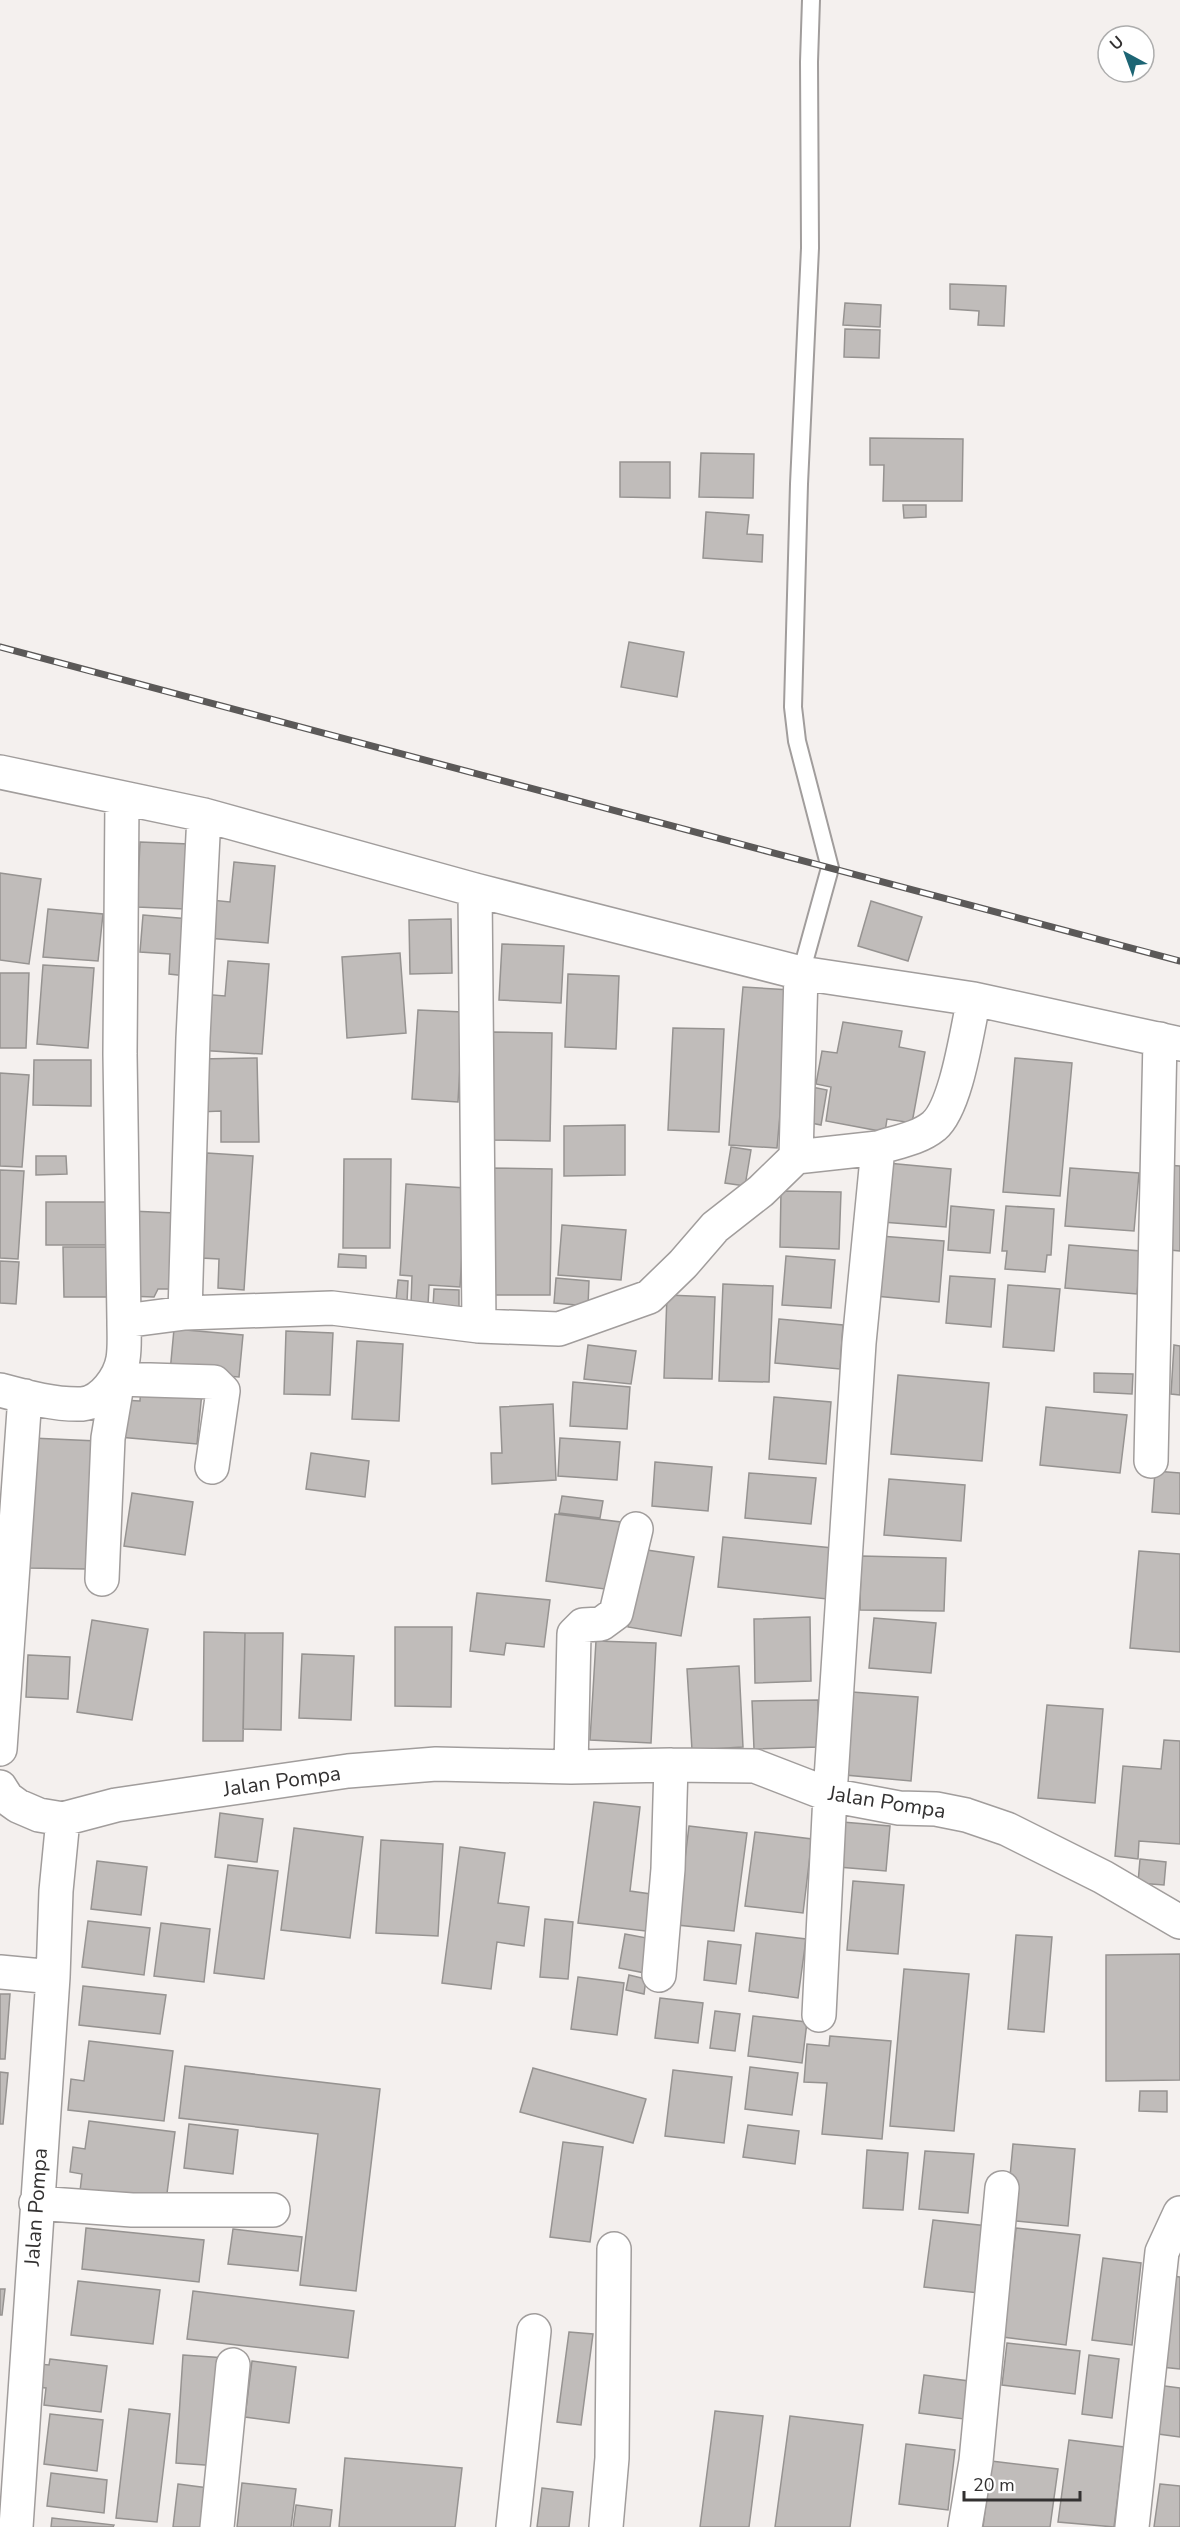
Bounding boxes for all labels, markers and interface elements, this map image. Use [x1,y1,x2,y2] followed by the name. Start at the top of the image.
[1096,24,1156,84] north arrow
[1105,31,1128,56] text: U
[220,1759,343,1803] street label: Jalan Pompa
[825,1779,948,1825] street label: Jalan Pompa
[18,2147,54,2268] street label: Jalan Pompa
[964,2464,1080,2502] scale bar
[973,2473,1015,2497] text: 20 m

